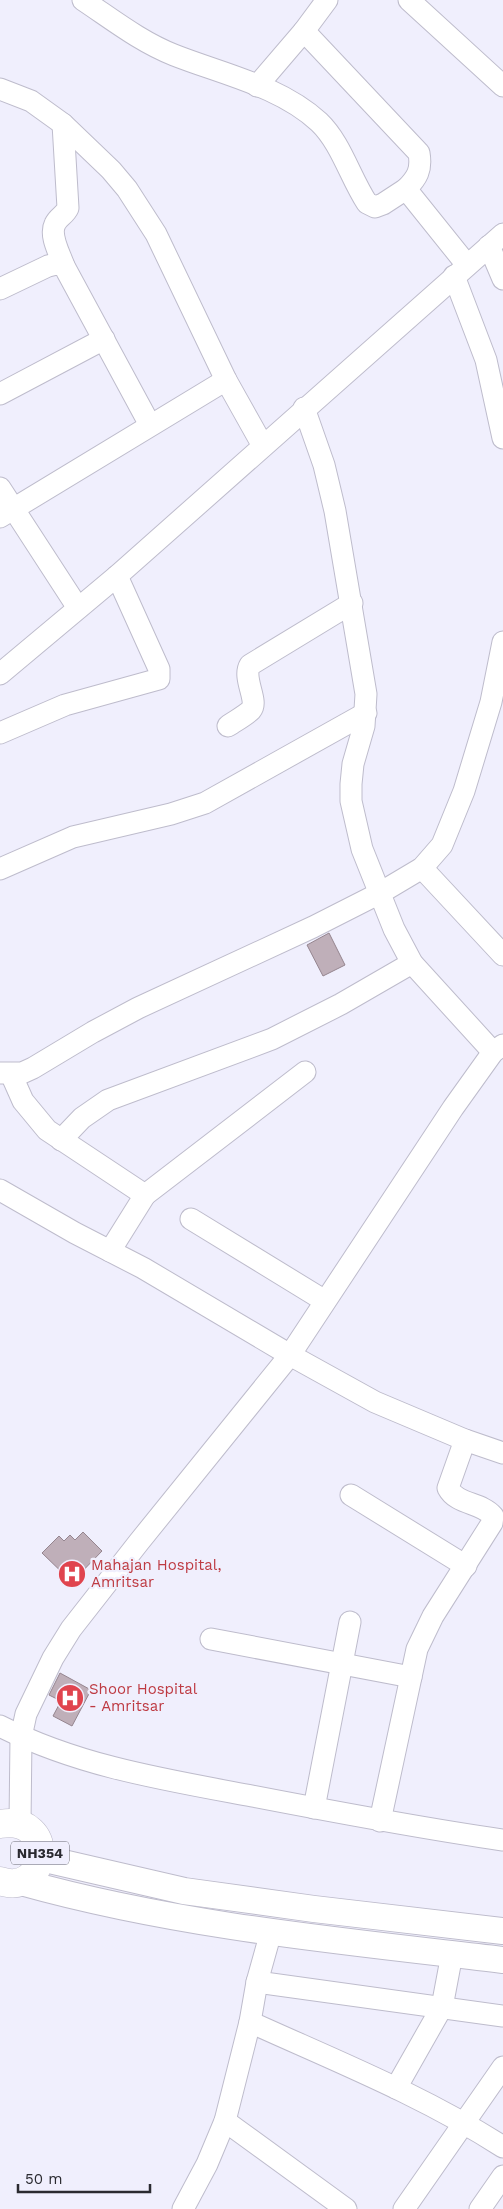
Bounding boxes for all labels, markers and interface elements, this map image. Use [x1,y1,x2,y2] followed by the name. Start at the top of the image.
[91,1556,221,1591] place label: Mahajan Hospital, Amritsar
[57,1559,87,1589] hospital icon: Mahajan Hospital, Amritsar
[89,1680,198,1715] place label: Shoor Hospital - Amritsar
[55,1683,85,1713] hospital icon: Shoor Hospital - Amritsar
[11,1842,69,1865] road number: NH354
[18,2162,150,2194] scale bar
[25,2170,62,2188] text: 50 m

